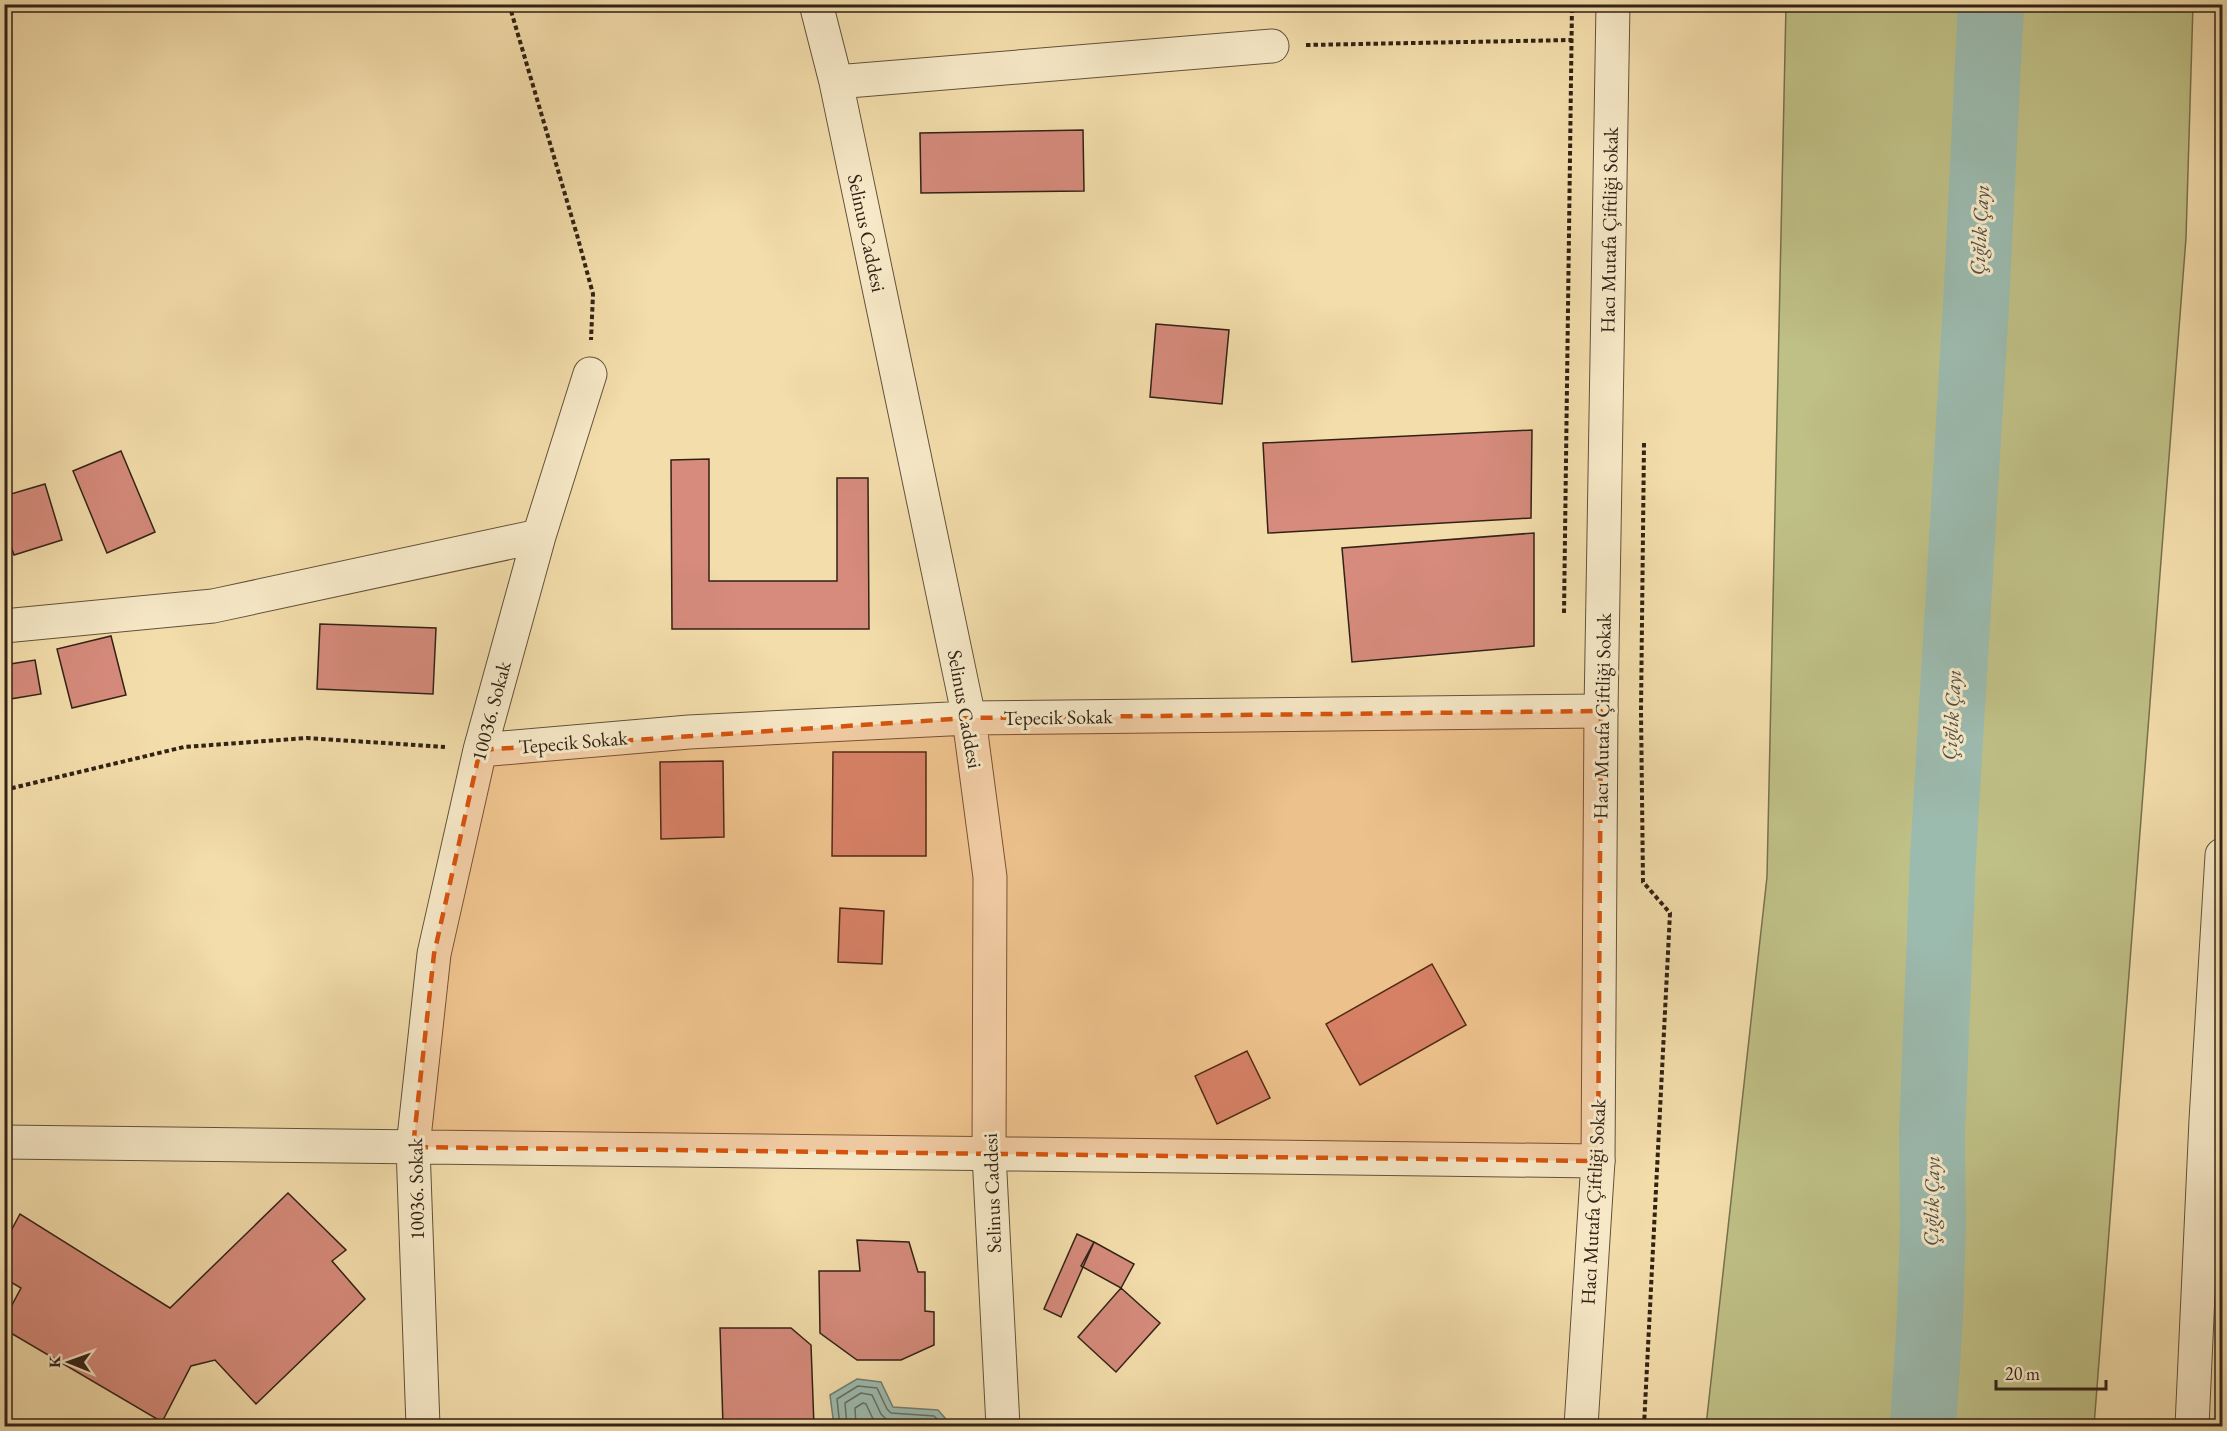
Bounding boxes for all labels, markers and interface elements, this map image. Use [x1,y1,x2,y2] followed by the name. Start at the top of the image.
[1594,126,1624,333] street label: Hacı Mutafa Çiftliği Sokak
[842,172,892,294] street label: Selinus Caddesi
[1963,184,1995,276] water label: Çığlık Çayı
[1587,612,1617,819] street label: Hacı Mutafa Çiftliği Sokak
[942,648,988,770] street label: Selinus Caddesi
[465,658,517,764] street label: 10036. Sokak
[1935,669,1967,761] water label: Çığlık Çayı
[1003,703,1113,731] street label: Tepecik Sokak
[518,724,629,760] street label: Tepecik Sokak
[1575,1098,1611,1306] street label: Hacı Mutafa Çiftliği Sokak
[977,1133,1007,1253] street label: Selinus Caddesi
[402,1137,430,1240] street label: 10036. Sokak
[1917,1155,1945,1247] water label: Çığlık Çayı
[39,1332,99,1392] north arrow
[1996,1353,2106,1391] scale bar
[44,1355,65,1368] text: K
[2005,1362,2040,1385] text: 20 m

